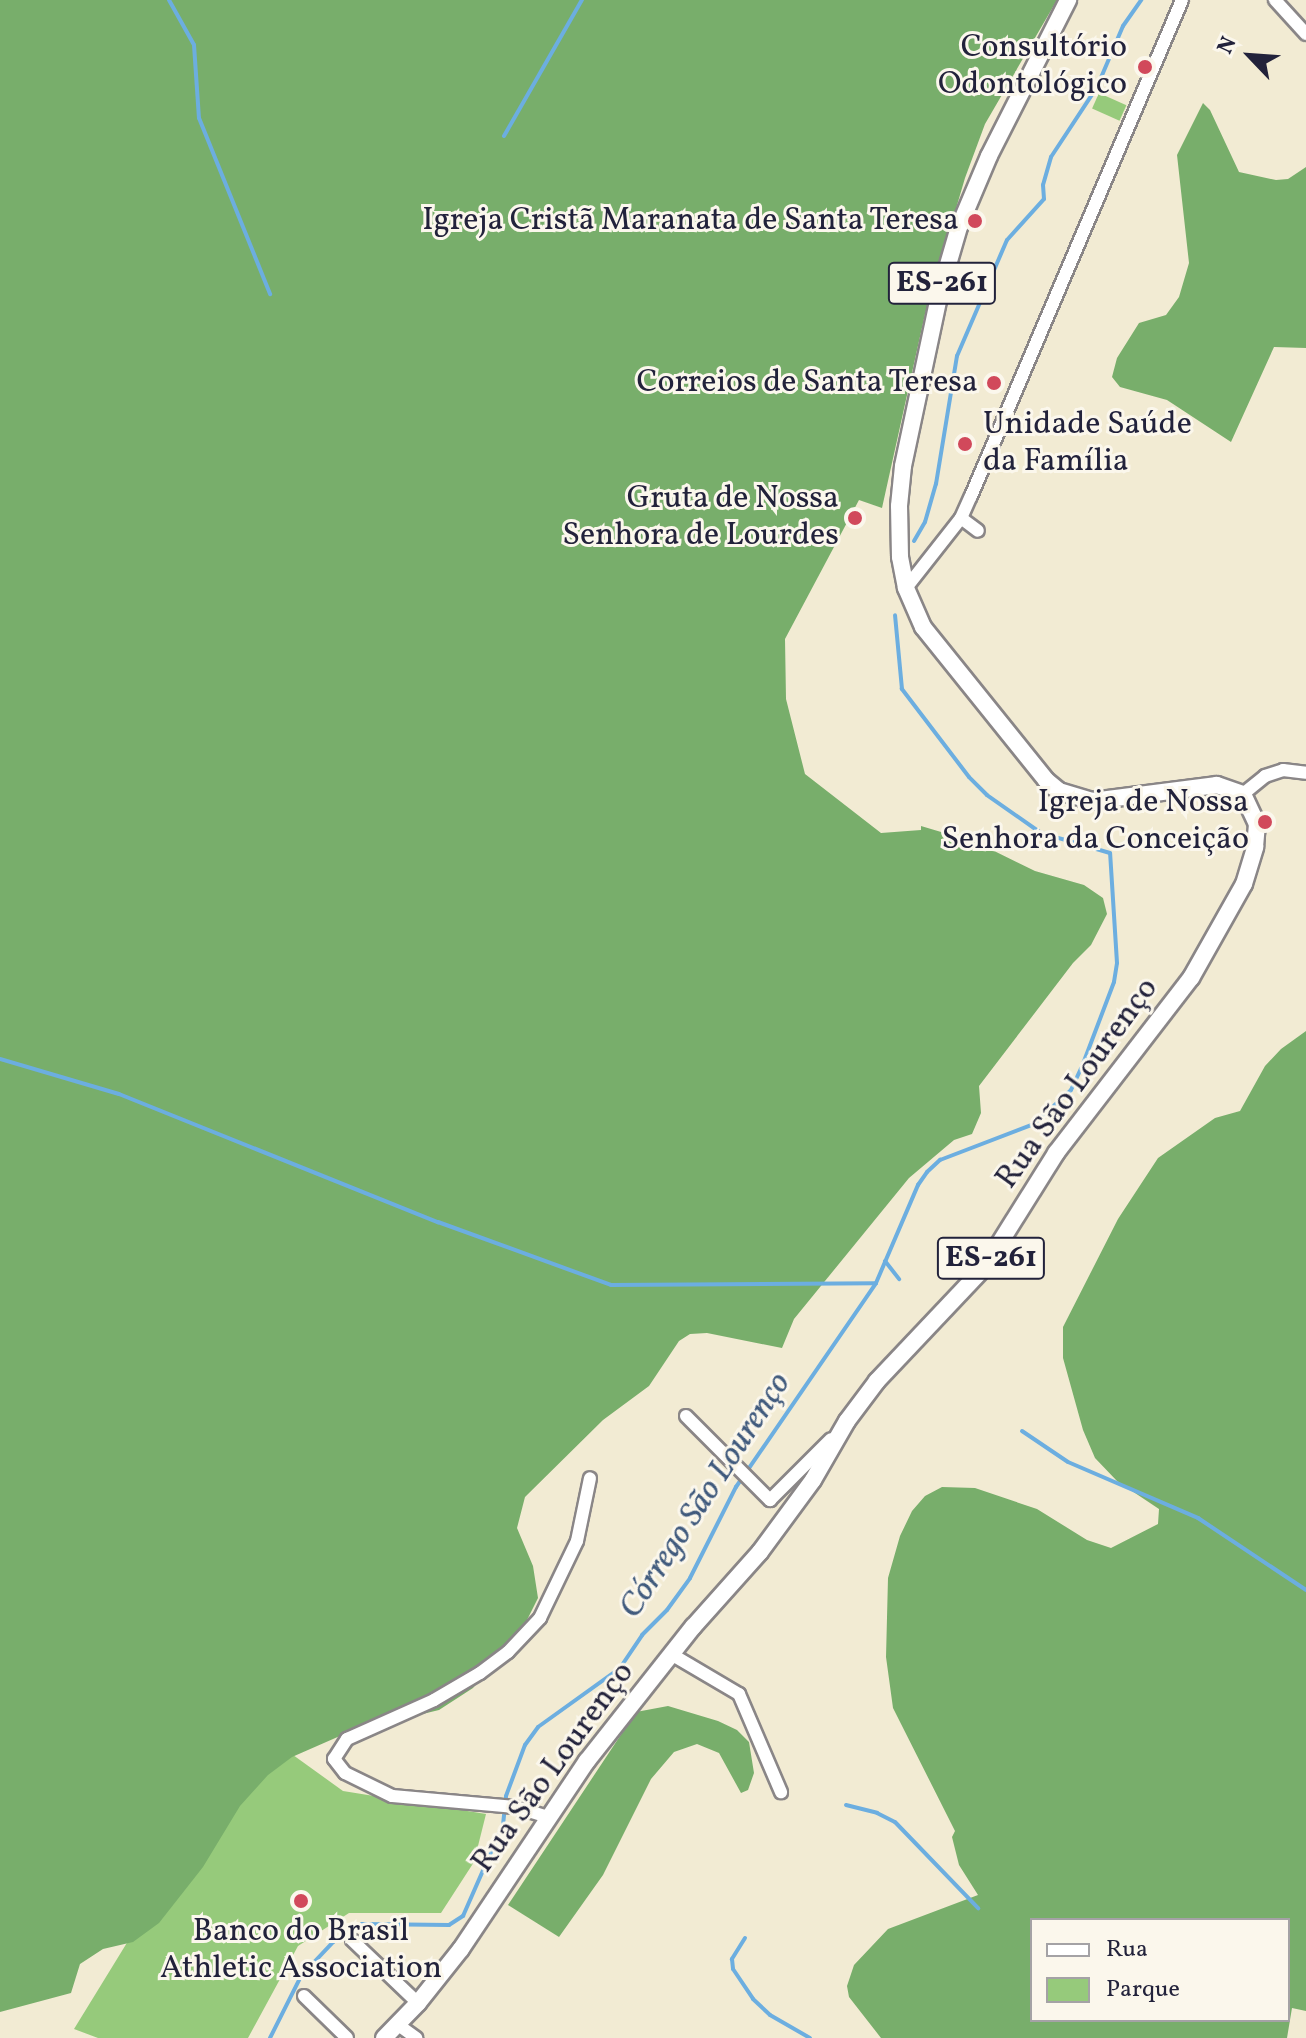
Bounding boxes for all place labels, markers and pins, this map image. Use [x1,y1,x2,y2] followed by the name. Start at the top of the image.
[938,30,1127,105] place label: Consultório Odontológico
[1134,56,1156,78] marker: Consultório Odontológico
[421,202,959,240] place label: Igreja Cristã Maranata de Santa Teresa
[966,212,984,230] marker: Igreja Cristã Maranata de Santa Teresa
[636,364,978,402] place label: Correios de Santa Teresa
[985,374,1003,392] marker: Correios de Santa Teresa
[983,407,1192,482] place label: Unidade Saúde da Família
[954,433,976,455] marker: Unidade Saúde da Família
[562,481,839,556] place label: Gruta de Nossa Senhora de Lourdes
[846,509,864,527] marker: Gruta de Nossa Senhora de Lourdes
[941,785,1249,860] place label: Igreja de Nossa Senhora da Conceição
[1256,813,1274,831] marker: Igreja de Nossa Senhora da Conceição
[292,1892,310,1910] marker: Banco do Brasil Athletic Association
[160,1914,442,1989] place label: Banco do Brasil Athletic Association

